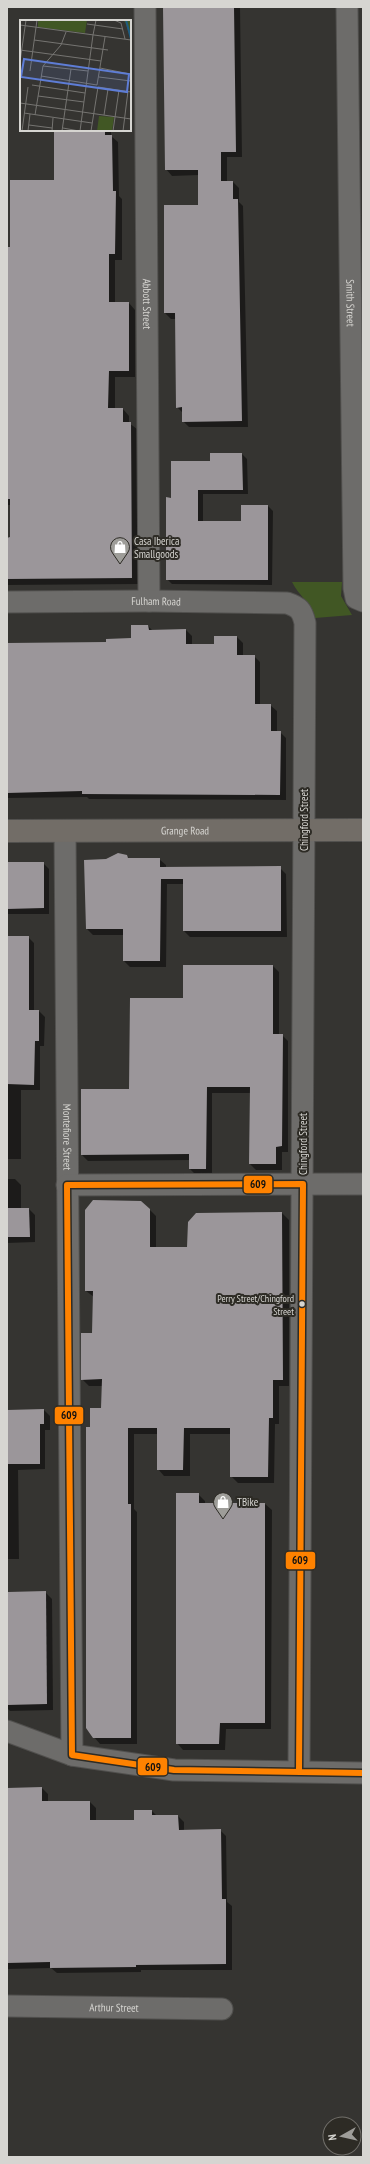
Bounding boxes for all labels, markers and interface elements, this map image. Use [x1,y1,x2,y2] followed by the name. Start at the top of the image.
[20,20,131,131] inset map
[140,279,154,329] street label: Abbott Street
[343,279,358,327] street label: Smith Street
[134,534,179,561] place label: Casa Iberica Smallgoods
[109,536,131,564] shop icon: Casa Iberica Smallgoods
[131,594,181,608] street label: Fulham Road
[297,789,311,851] street label: Chingford Street
[161,823,209,838] street label: Grange Road
[60,1104,75,1170] street label: Montefiore Street
[296,1113,310,1175] street label: Chingford Street
[243,1175,273,1194] line badge: 609
[250,1177,266,1191] text: 609
[217,1292,294,1318] place label: Perry Street/Chingford Street
[297,1299,307,1309] marker: Perry Street/Chingford Street
[54,1406,84,1425] line badge: 609
[61,1408,77,1422] text: 609
[212,1491,234,1519] shop icon: TBike
[237,1495,259,1509] place label: TBike
[285,1551,316,1570] line badge: 609
[292,1553,308,1567] text: 609
[137,1757,168,1776] line badge: 609
[145,1760,161,1774] text: 609
[89,2000,139,2015] street label: Arthur Street
[322,2116,362,2156] north arrow
[325,2133,339,2141] text: N

